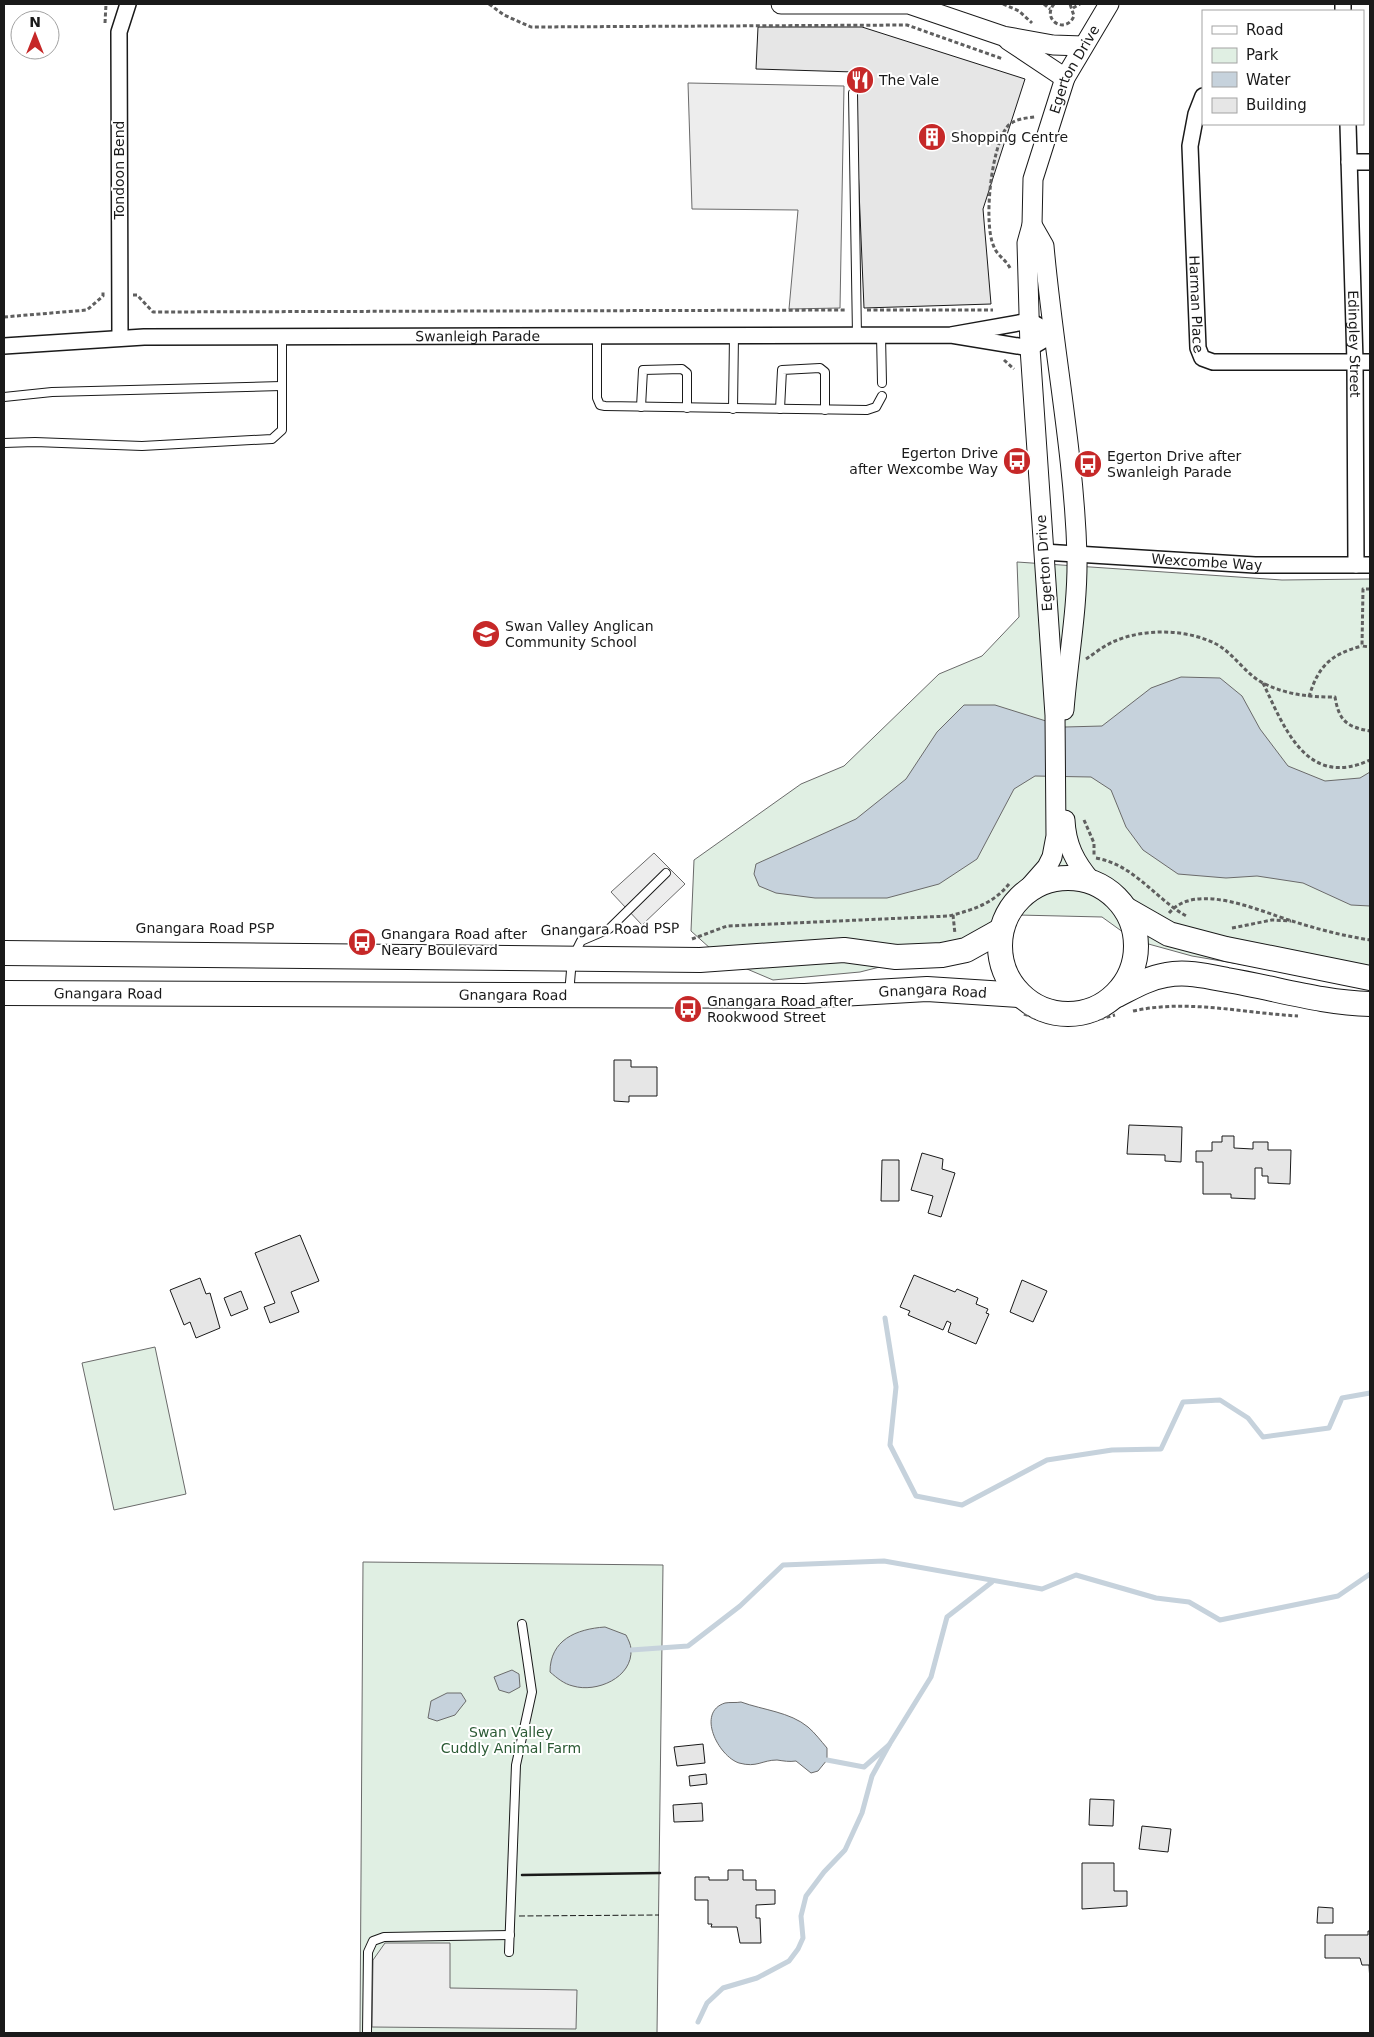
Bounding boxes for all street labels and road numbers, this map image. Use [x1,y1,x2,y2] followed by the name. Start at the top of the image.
[1046,22,1103,116] street label: Egerton Drive
[111,121,127,220] street label: Tondoon Bend
[1186,255,1207,355] street label: Harman Place
[1345,290,1363,398] street label: Edingley Street
[415,328,540,344] street label: Swanleigh Parade
[1033,514,1055,612] street label: Egerton Drive
[1151,551,1262,573] street label: Wexcombe Way
[136,920,274,936] street label: Gnangara Road PSP
[540,920,680,938] street label: Gnangara Road PSP
[878,981,988,1001] street label: Gnangara Road
[54,985,162,1002] street label: Gnangara Road
[459,987,567,1003] street label: Gnangara Road

